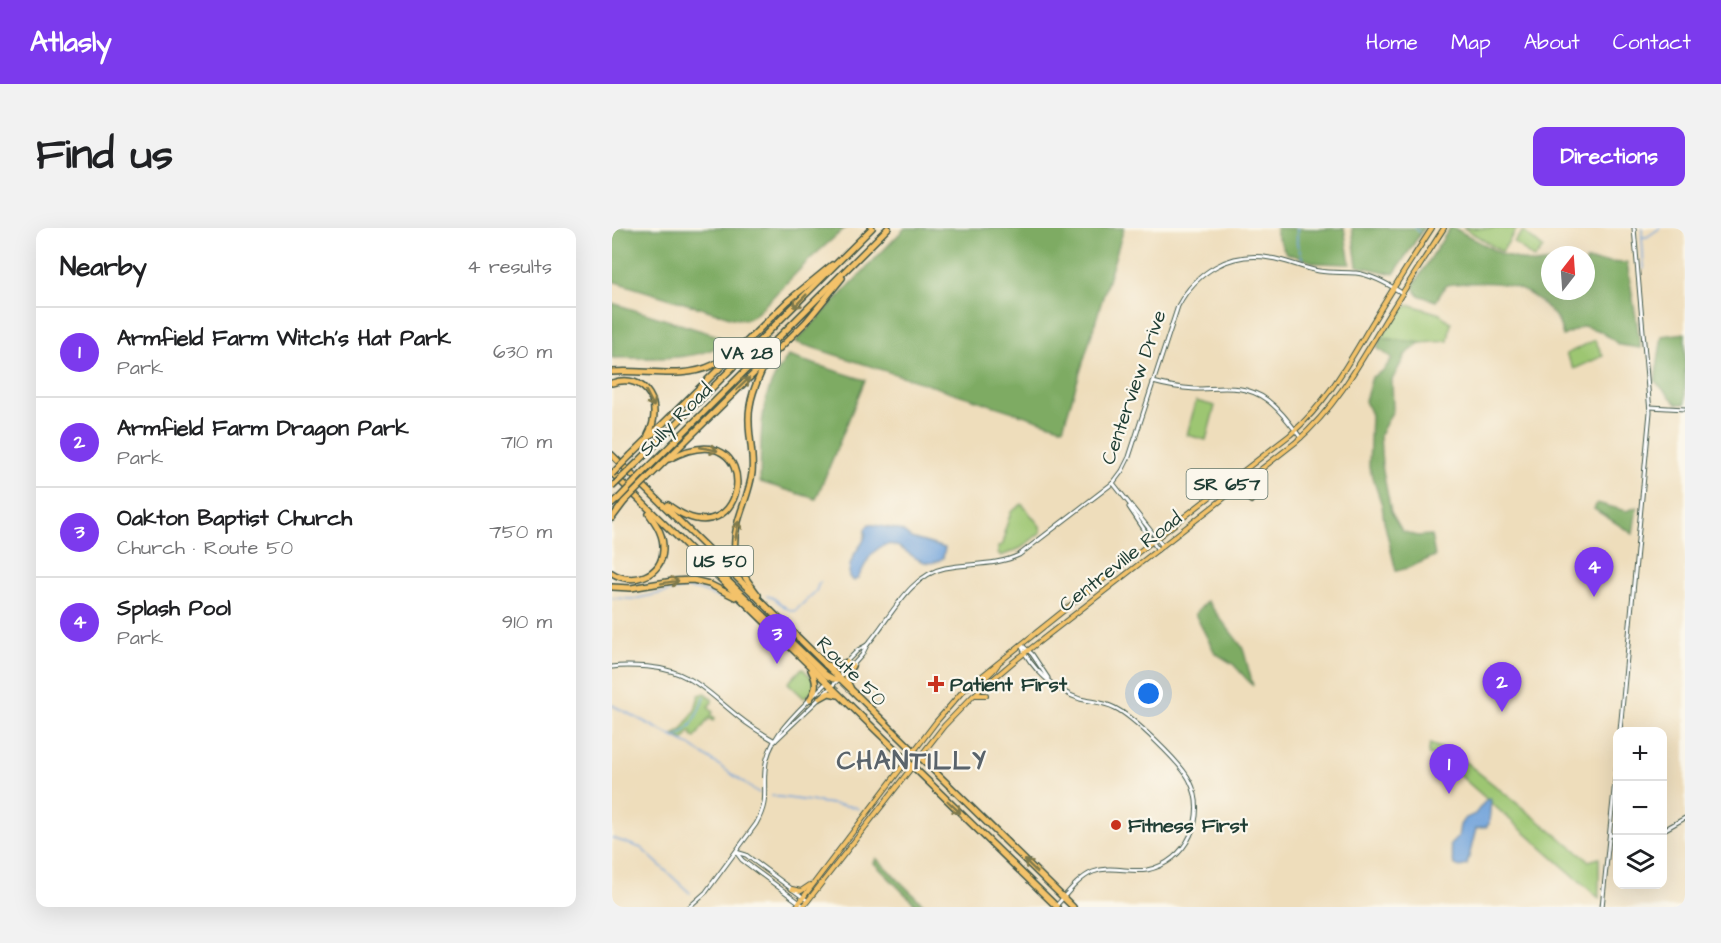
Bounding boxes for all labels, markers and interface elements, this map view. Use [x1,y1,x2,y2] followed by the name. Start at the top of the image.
[30,23,112,62] text: Atlasly
[1366,28,1418,57] text: Home
[1451,28,1491,57] text: Map
[1524,28,1580,57] text: About
[1613,28,1691,57] text: Contact
[36,127,173,185] text: Find us
[1533,127,1685,186] button: Directions
[1541,246,1595,300] north arrow
[60,249,147,285] text: Nearby
[467,253,552,281] text: 4 results
[792,293,807,308] one-way arrow
[1094,306,1174,468] street label: Centerview Drive
[117,323,451,354] text: Armfield Farm Witch’s Hat Park
[78,338,81,366] text: 1
[493,338,552,366] text: 630 m
[714,338,780,368] road number: VA 28
[117,354,163,382] text: Park
[632,376,720,464] street label: Sully Road
[735,376,750,391] one-way arrow
[644,390,656,407] one-way arrow
[117,413,409,444] text: Armfield Farm Dragon Park
[74,428,85,456] text: 2
[501,428,552,456] text: 710 m
[117,444,163,472] text: Park
[699,444,718,455] one-way arrow
[1186,469,1268,499] road number: SR 657
[117,503,352,534] text: Oakton Baptist Church
[1053,505,1188,619] street label: Centreville Road
[74,518,85,546] text: 3
[489,518,552,546] text: 750 m
[731,520,742,540] one-way arrow
[117,534,293,562] text: Church · Route 50
[687,546,753,576] road number: US 50
[1574,548,1614,597] pin: 4
[660,576,679,587] one-way arrow
[117,593,231,624] text: Splash Pool
[73,608,86,636] text: 4
[502,608,552,636] text: 910 m
[758,614,796,664] pin: 3
[117,624,163,652] text: Park
[810,630,893,713] street label: Route 50
[1482,662,1522,712] pin: 2
[950,671,1068,699] place label: Patient First
[927,675,945,693] marker: Patient First
[1134,679,1163,708] your location
[1613,727,1667,889] map controls
[1613,727,1667,781] button: +
[837,743,987,779] district label: CHANTILLY
[1430,744,1468,794] pin: 1
[1613,781,1667,835] button: −
[947,800,962,814] one-way arrow
[1128,812,1249,840] place label: Fitness First
[1109,818,1123,832] marker: Fitness First
[1613,835,1667,889] button: layers
[1023,859,1038,874] one-way arrow

